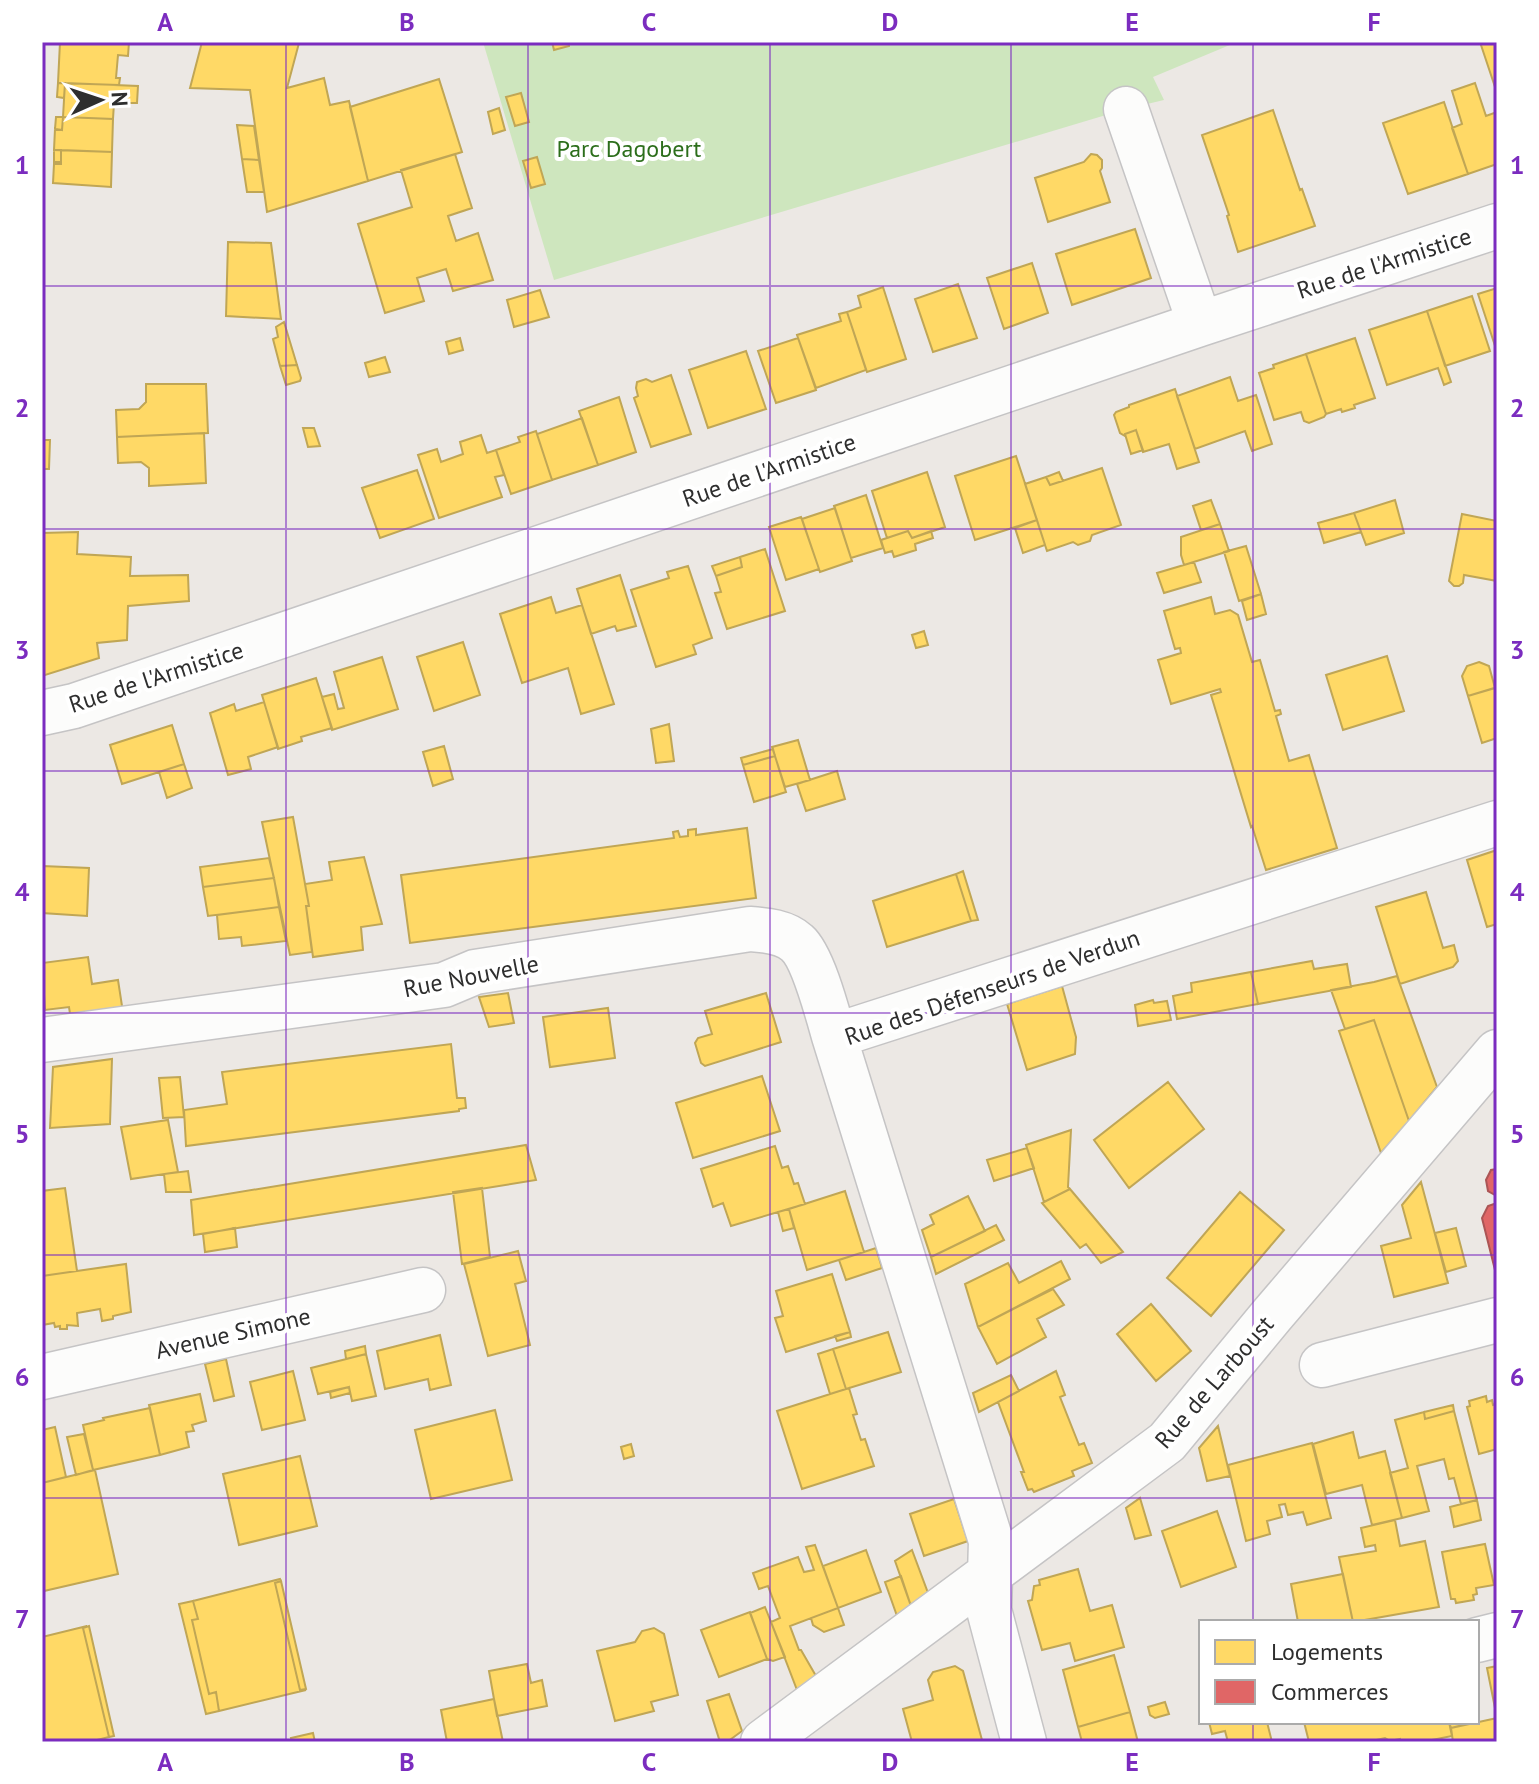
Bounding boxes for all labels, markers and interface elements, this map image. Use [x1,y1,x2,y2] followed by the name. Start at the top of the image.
[157,5,173,38] text: A
[399,5,415,38] text: B
[642,5,656,38] text: C
[882,5,898,38] text: D
[1125,5,1139,38] text: E
[1367,5,1381,38] text: F
[60,60,140,140] north arrow
[106,91,134,107] text: N
[557,133,701,164] park label: Parc Dagobert
[15,148,29,181] text: 1
[1510,148,1524,181] text: 1
[1293,220,1475,306] street label: Rue de l'Armistice
[15,391,29,424] text: 2
[1510,391,1524,424] text: 2
[678,426,860,514] street label: Rue de l'Armistice
[15,633,29,666] text: 3
[1510,633,1524,666] text: 3
[65,634,247,720] street label: Rue de l'Armistice
[15,875,30,908] text: 4
[1510,875,1525,908] text: 4
[840,922,1144,1052] street label: Rue des Défenseurs de Verdun
[401,948,541,1004] street label: Rue Nouvelle
[15,1117,29,1150] text: 5
[1510,1117,1524,1150] text: 5
[152,1300,314,1366] street label: Avenue Simone
[1148,1309,1280,1455] street label: Rue de Larboust
[15,1360,29,1393] text: 6
[1510,1360,1524,1393] text: 6
[15,1602,29,1635] text: 7
[1510,1602,1524,1635] text: 7
[1199,1620,1479,1724] legend
[1271,1636,1383,1667] text: Logements
[1271,1676,1389,1707] text: Commerces
[157,1745,173,1778] text: A
[399,1745,415,1778] text: B
[642,1745,656,1778] text: C
[882,1745,898,1778] text: D
[1125,1745,1139,1778] text: E
[1367,1745,1381,1778] text: F

